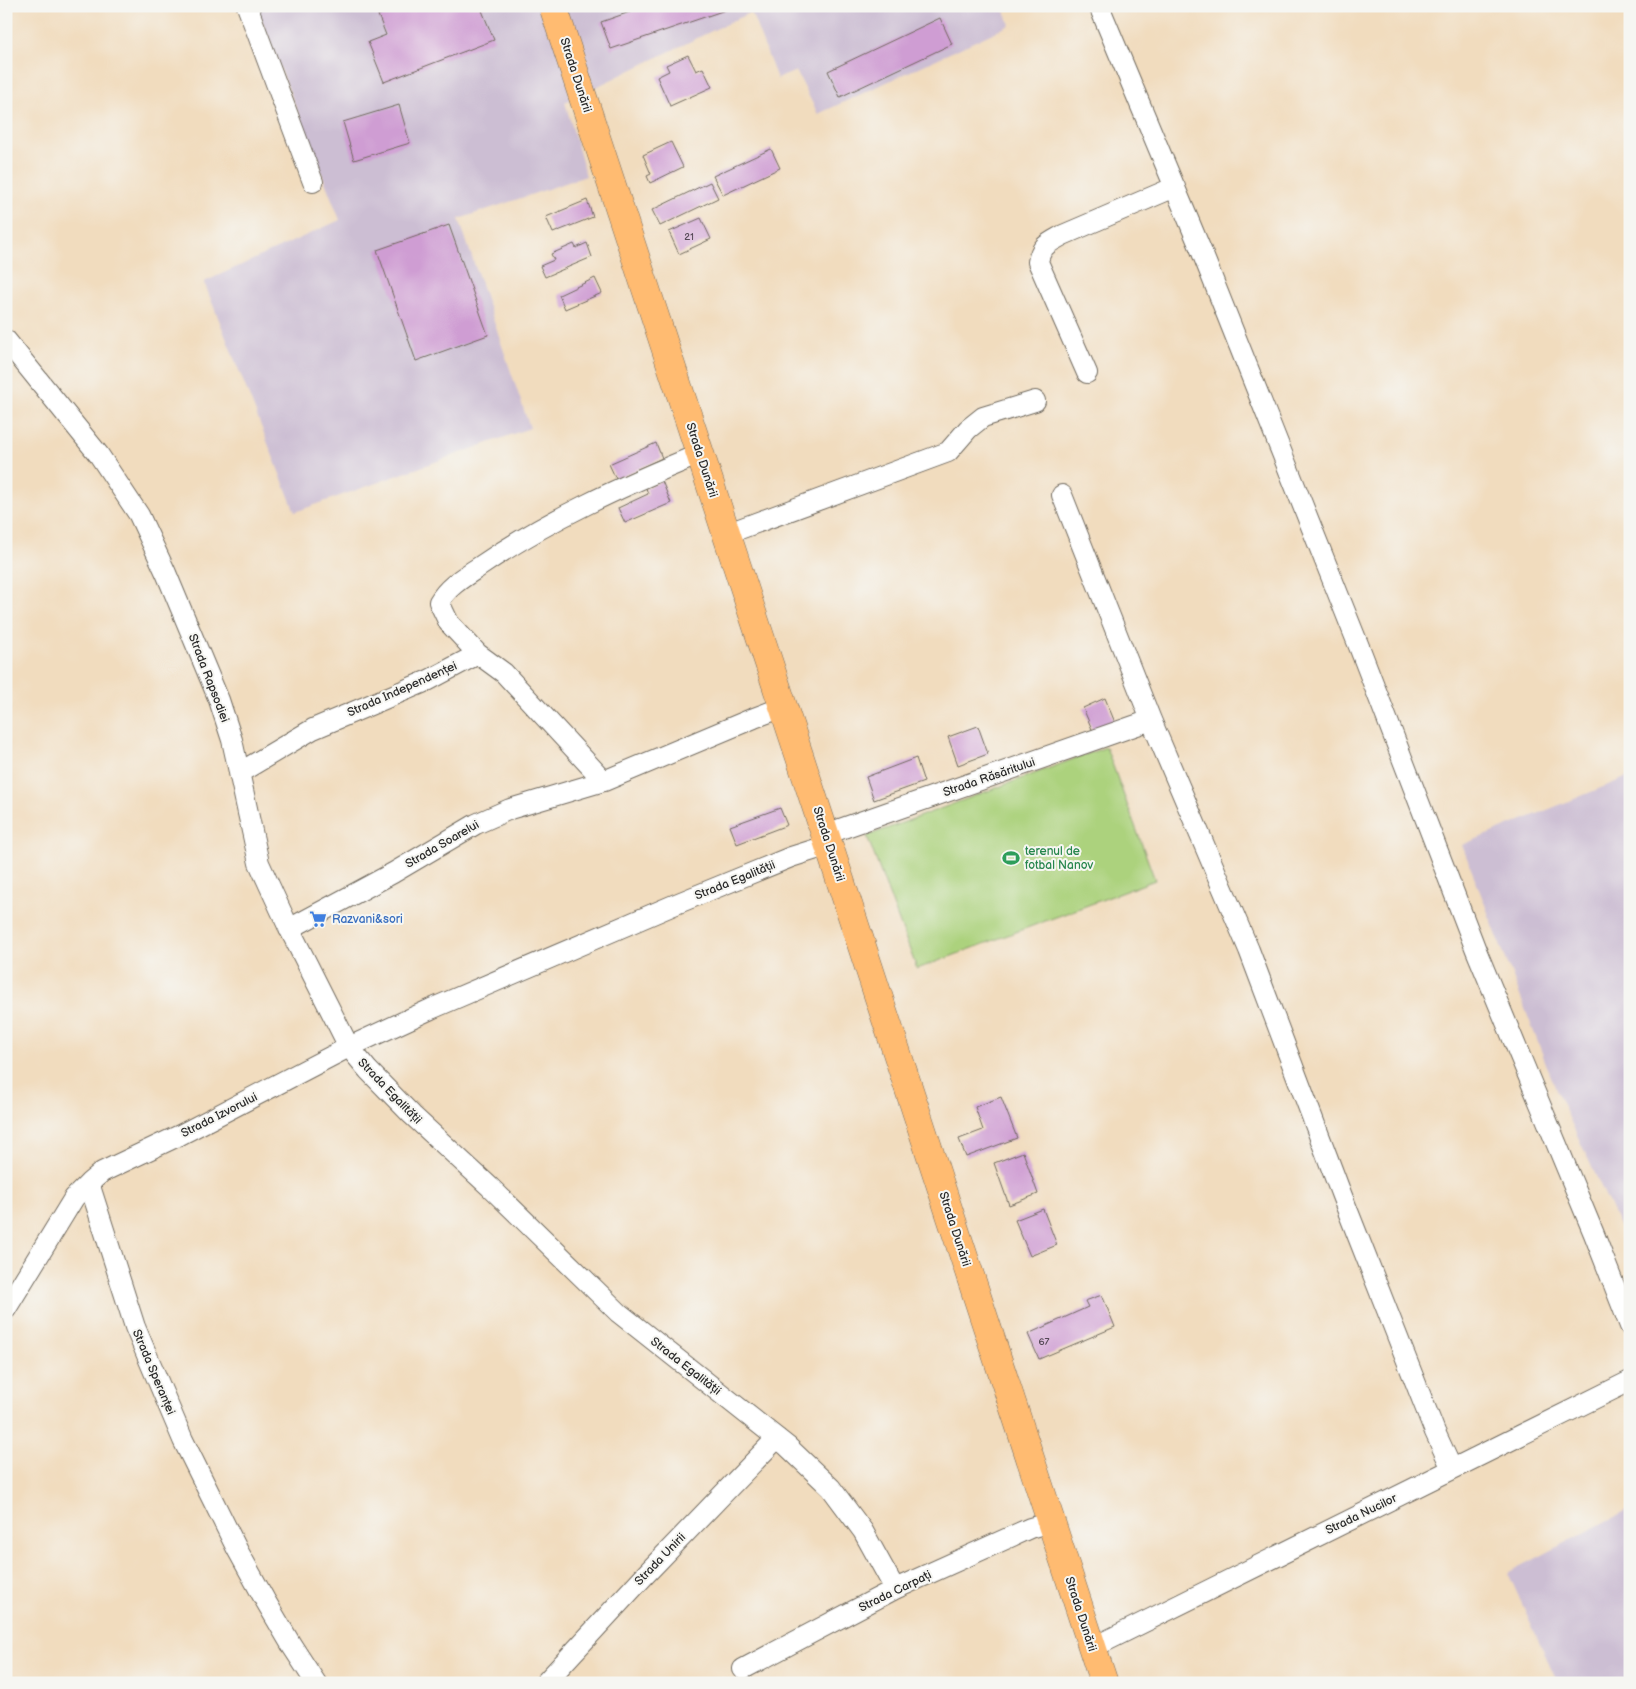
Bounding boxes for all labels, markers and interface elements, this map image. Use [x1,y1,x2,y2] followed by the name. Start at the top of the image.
[556,36,595,115] street label: Strada Dunării
[684,231,694,243] house number: 21
[682,421,721,500] street label: Strada Dunării
[185,632,232,725] street label: Strada Rapsodiei
[345,658,460,720] street label: Strada Independenței
[941,755,1037,800] street label: Strada Răsăritului
[809,805,848,884] street label: Strada Dunării
[403,817,482,872] street label: Strada Soarelui
[1025,844,1093,873] place label: terenul de fotbal Nanov
[1001,848,1021,868] sports icon: terenul de fotbal Nanov
[693,857,778,903] street label: Strada Egalității
[308,909,328,929] supermarket icon: Razvani&sori
[332,912,403,927] place label: Razvani&sori
[354,1055,425,1128] street label: Strada Egalității
[178,1090,260,1141] street label: Strada Izvorului
[935,1190,974,1269] street label: Strada Dunării
[129,1327,178,1417] street label: Strada Speranței
[647,1334,724,1399] street label: Strada Egalității
[1038,1336,1050,1348] house number: 67
[1323,1490,1400,1538] street label: Strada Nucilor
[632,1530,689,1589] street label: Strada Unirii
[856,1567,934,1616] street label: Strada Carpați
[1061,1575,1100,1654] street label: Strada Dunării

